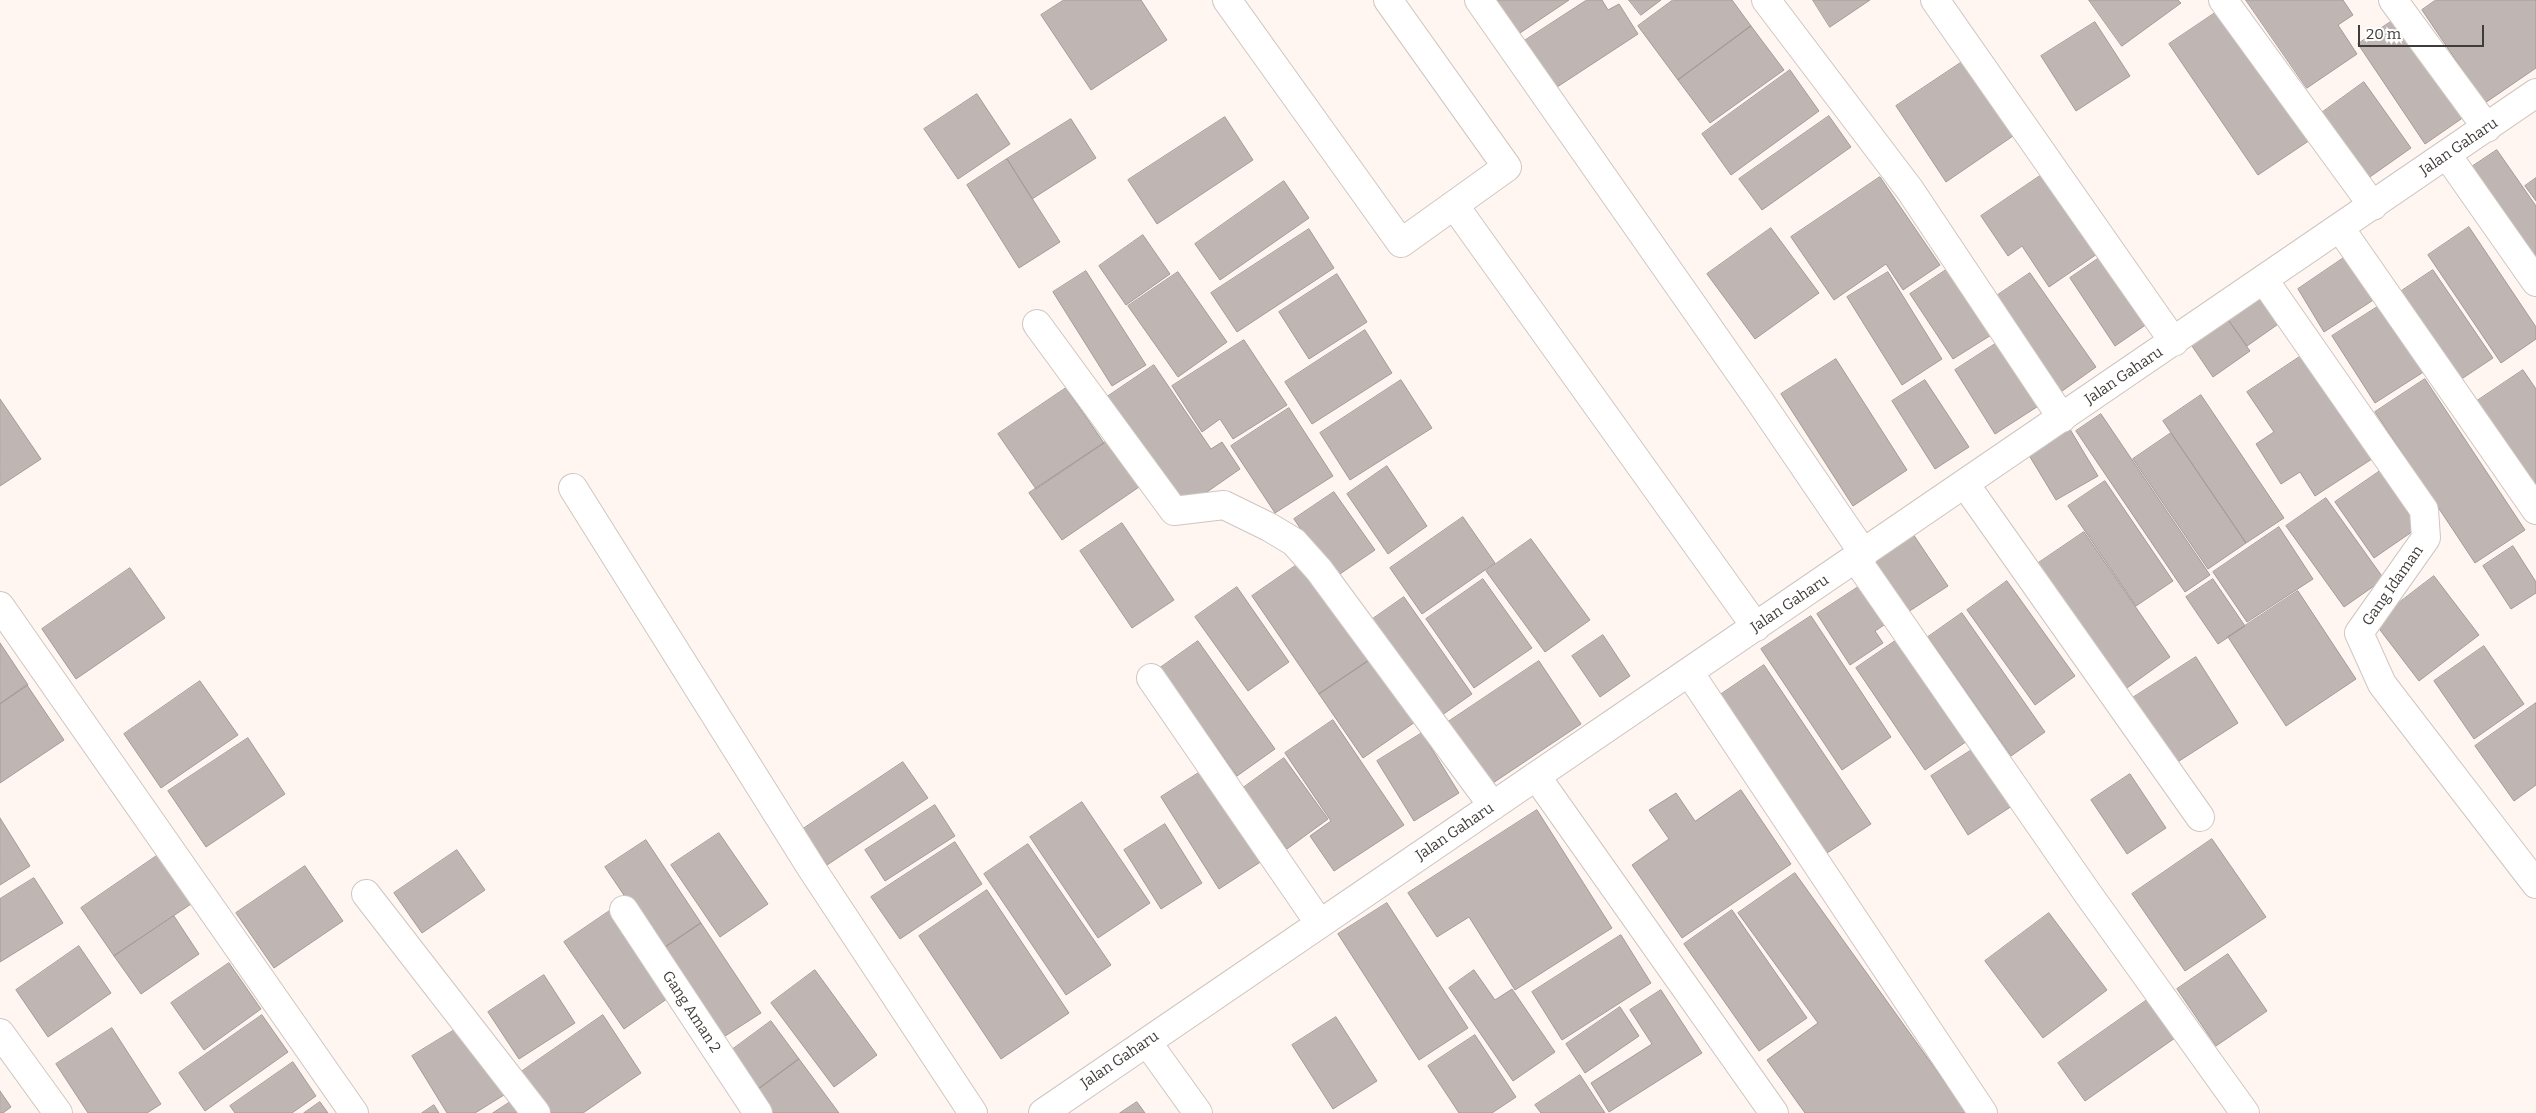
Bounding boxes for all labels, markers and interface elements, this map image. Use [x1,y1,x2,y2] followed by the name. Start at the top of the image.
[2361,15,2487,47] scale bar
[2366,25,2401,43] text: 20 m
[2417,114,2501,180] street label: Jalan Gaharu
[2082,343,2166,409] street label: Jalan Gaharu
[2359,542,2427,630] street label: Gang Idaman
[1748,571,1832,637] street label: Jalan Gaharu
[1413,799,1497,865] street label: Jalan Gaharu
[658,968,724,1056] street label: Gang Aman 2
[1078,1027,1162,1093] street label: Jalan Gaharu

